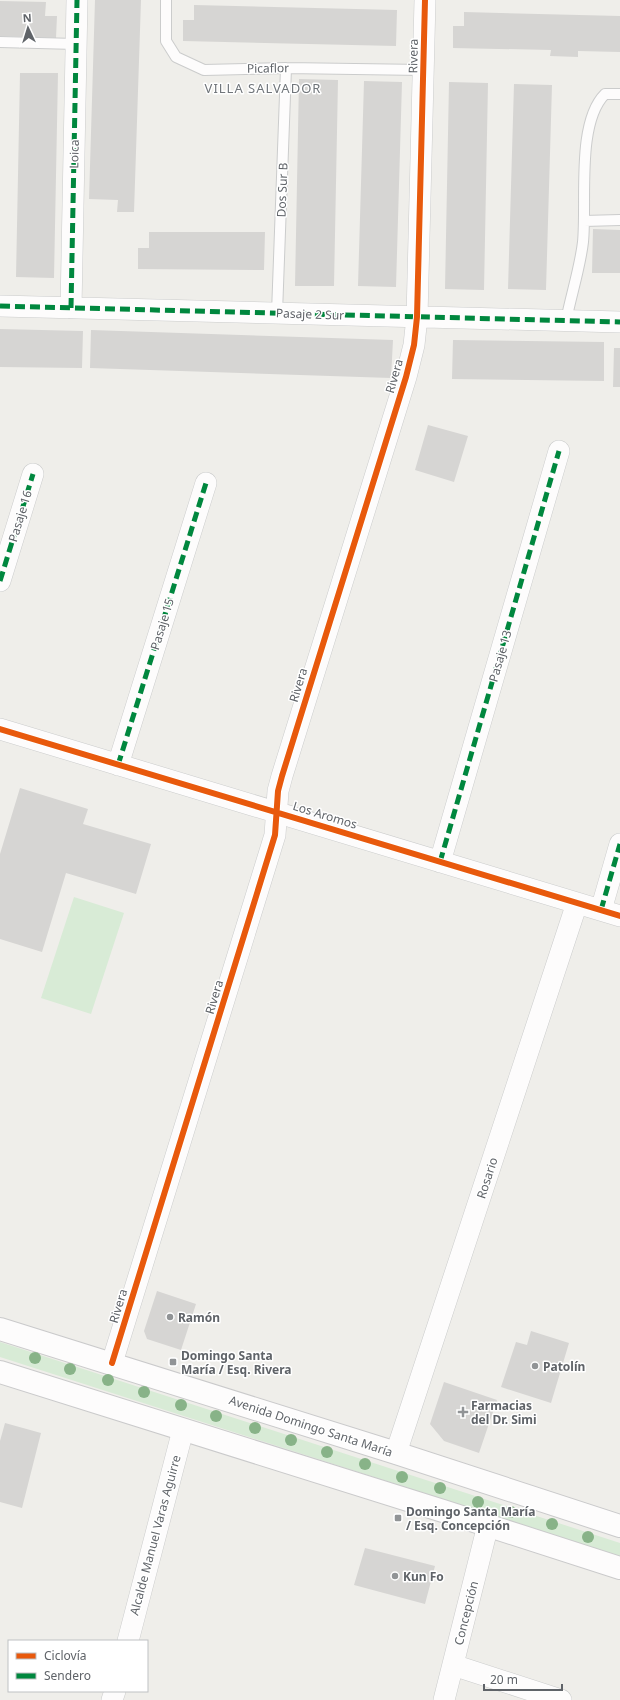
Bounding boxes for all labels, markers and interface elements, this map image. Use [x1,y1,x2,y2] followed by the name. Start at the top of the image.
[8,8,48,48] north arrow
[22,10,32,25] text: N
[404,38,422,74] street label: Rivera
[247,59,289,77] street label: Picaflor
[205,79,321,97] district label: VILLA SALVADOR
[65,139,83,169] street label: Loica
[273,162,291,218] street label: Dos Sur B
[276,304,345,324] street label: Pasaje 2 Sur
[381,357,407,395] street label: Rivera
[4,488,36,544] street label: Pasaje 16
[146,596,178,652] street label: Pasaje 15
[484,628,516,684] street label: Pasaje 13
[285,666,311,704] street label: Rivera
[291,797,359,833] street label: Los Aromos
[201,978,227,1016] street label: Rivera
[472,1155,502,1201] street label: Rosario
[105,1287,131,1325] street label: Rivera
[178,1309,220,1326] place label: Ramón
[165,1312,175,1322] marker: Ramón
[181,1347,291,1378] place label: Domingo Santa María / Esq. Rivera
[168,1357,178,1367] marker: Domingo Santa María / Esq. Rivera
[543,1358,585,1375] place label: Patolín
[530,1361,540,1371] marker: Patolín
[227,1391,395,1461] street label: Avenida Domingo Santa María
[471,1397,537,1428] place label: Farmacias del Dr. Simi
[458,1407,468,1417] marker: Farmacias del Dr. Simi
[125,1453,185,1617] street label: Alcalde Manuel Varas Aguirre
[406,1503,535,1534] place label: Domingo Santa María / Esq. Concepción
[393,1513,403,1523] marker: Domingo Santa María / Esq. Concepción
[403,1568,444,1585] place label: Kun Fo
[390,1571,400,1581] marker: Kun Fo
[450,1579,482,1647] street label: Concepción
[8,1640,148,1692] legend
[44,1647,86,1664] text: Ciclovía
[484,1666,562,1692] scale bar
[44,1667,91,1684] text: Sendero
[490,1671,518,1688] text: 20 m

